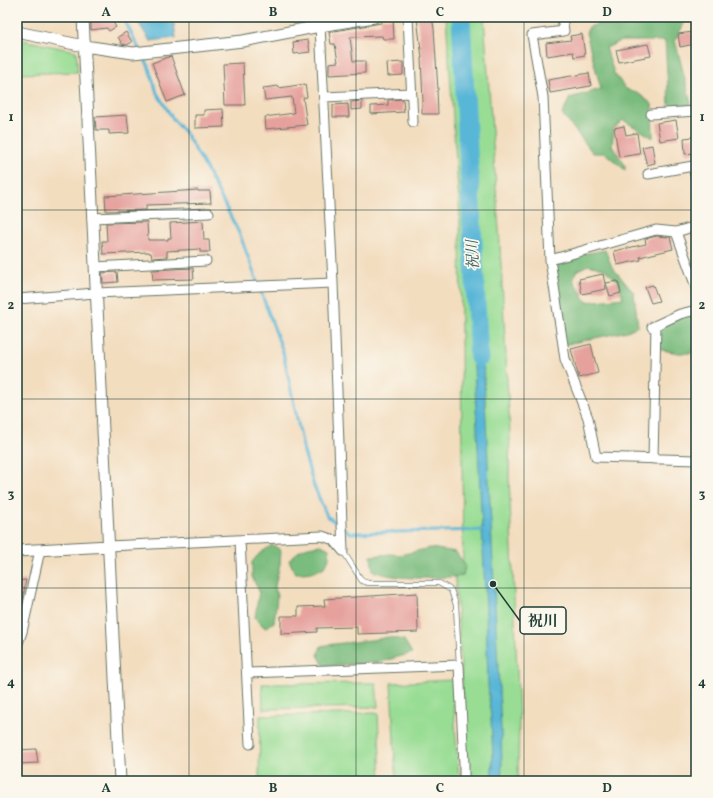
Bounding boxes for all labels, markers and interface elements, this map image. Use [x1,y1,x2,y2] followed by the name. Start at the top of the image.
[101,4,111,22] text: A
[269,4,278,22] text: B
[436,4,444,22] text: C
[602,4,612,22] text: D
[8,109,14,127] text: 1
[699,109,705,127] text: 1
[463,237,485,271] water label: 祝川
[8,297,15,315] text: 2
[699,297,706,315] text: 2
[8,486,15,504] text: 3
[699,486,706,504] text: 3
[520,607,566,634] callout: 祝川
[527,612,558,633] text: 祝川
[7,674,15,692] text: 4
[698,674,706,692] text: 4
[101,780,111,798] text: A
[269,780,278,798] text: B
[436,780,444,798] text: C
[602,780,612,798] text: D

